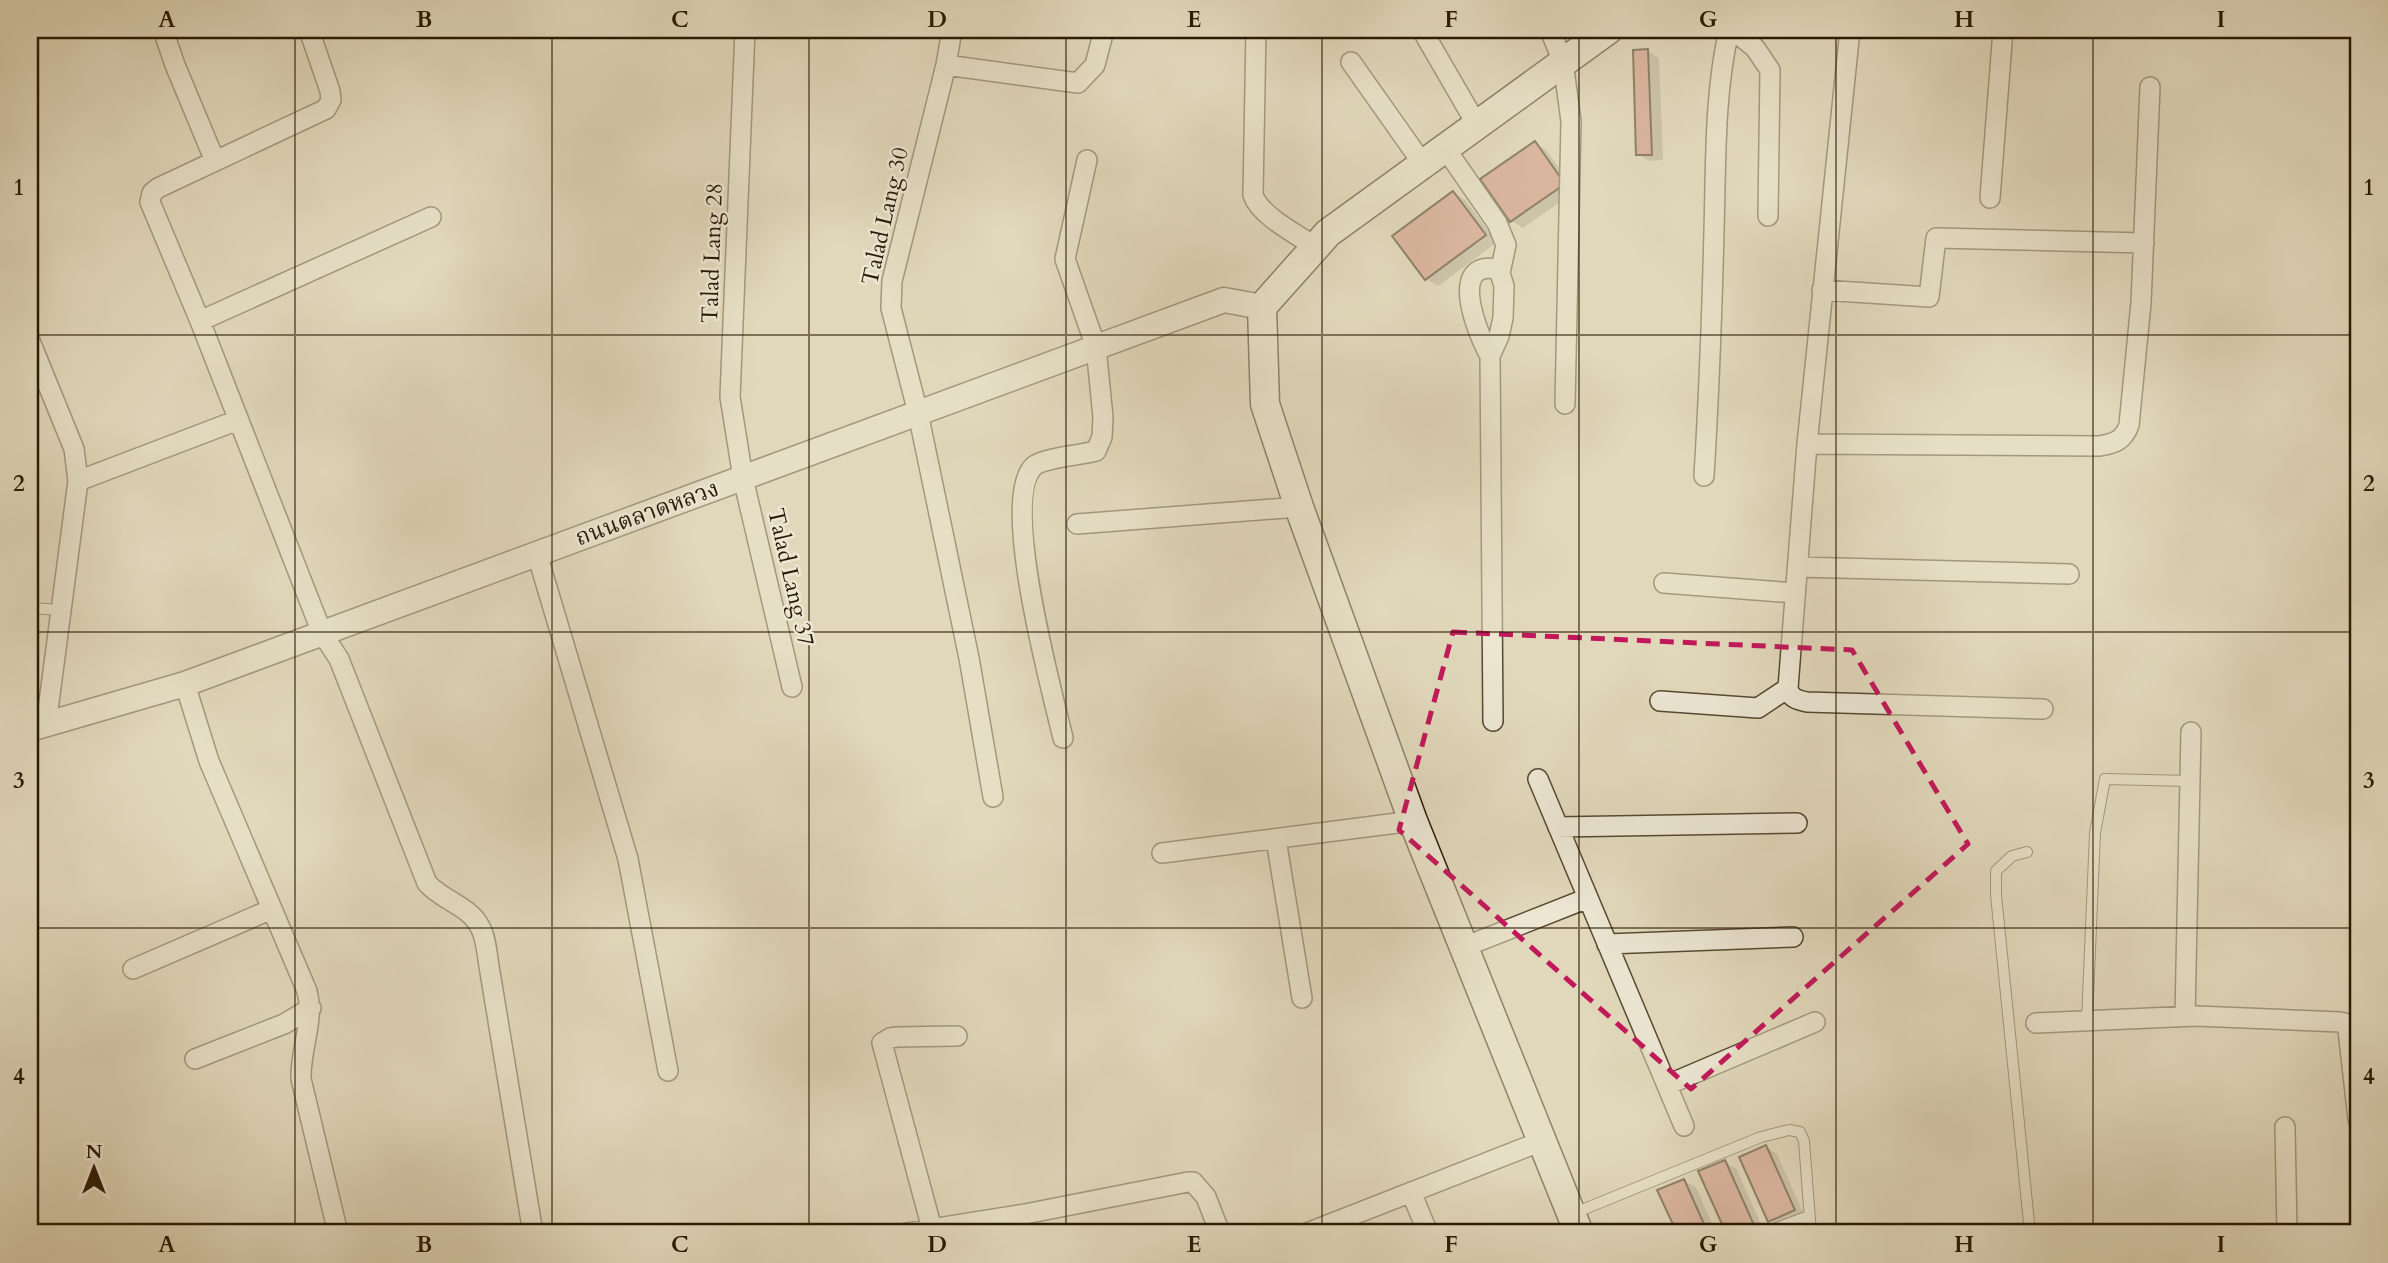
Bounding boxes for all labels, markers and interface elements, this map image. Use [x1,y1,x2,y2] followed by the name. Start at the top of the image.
[158,4,176,35] text: A
[416,4,432,35] text: B
[671,4,689,35] text: C
[927,4,947,35] text: D
[1187,4,1201,35] text: E
[1444,4,1458,35] text: F
[1699,4,1718,35] text: G
[1954,4,1974,35] text: H
[2217,4,2225,35] text: I
[854,144,916,288] street label: Talad Lang 30
[13,172,25,203] text: 1
[2363,172,2375,203] text: 1
[694,182,730,324] street label: Talad Lang 28
[13,468,25,499] text: 2
[2363,468,2375,499] text: 2
[571,473,723,553] street label: ถนนตลาดหลวง
[760,505,822,649] street label: Talad Lang 37
[13,765,25,796] text: 3
[2363,765,2375,796] text: 3
[13,1061,25,1092] text: 4
[2363,1061,2375,1092] text: 4
[60,1134,130,1204] north arrow
[86,1139,103,1165] text: N
[158,1229,176,1260] text: A
[416,1229,432,1260] text: B
[671,1229,689,1260] text: C
[927,1229,947,1260] text: D
[1187,1229,1201,1260] text: E
[1444,1229,1458,1260] text: F
[1699,1229,1718,1260] text: G
[1954,1229,1974,1260] text: H
[2217,1229,2225,1260] text: I

